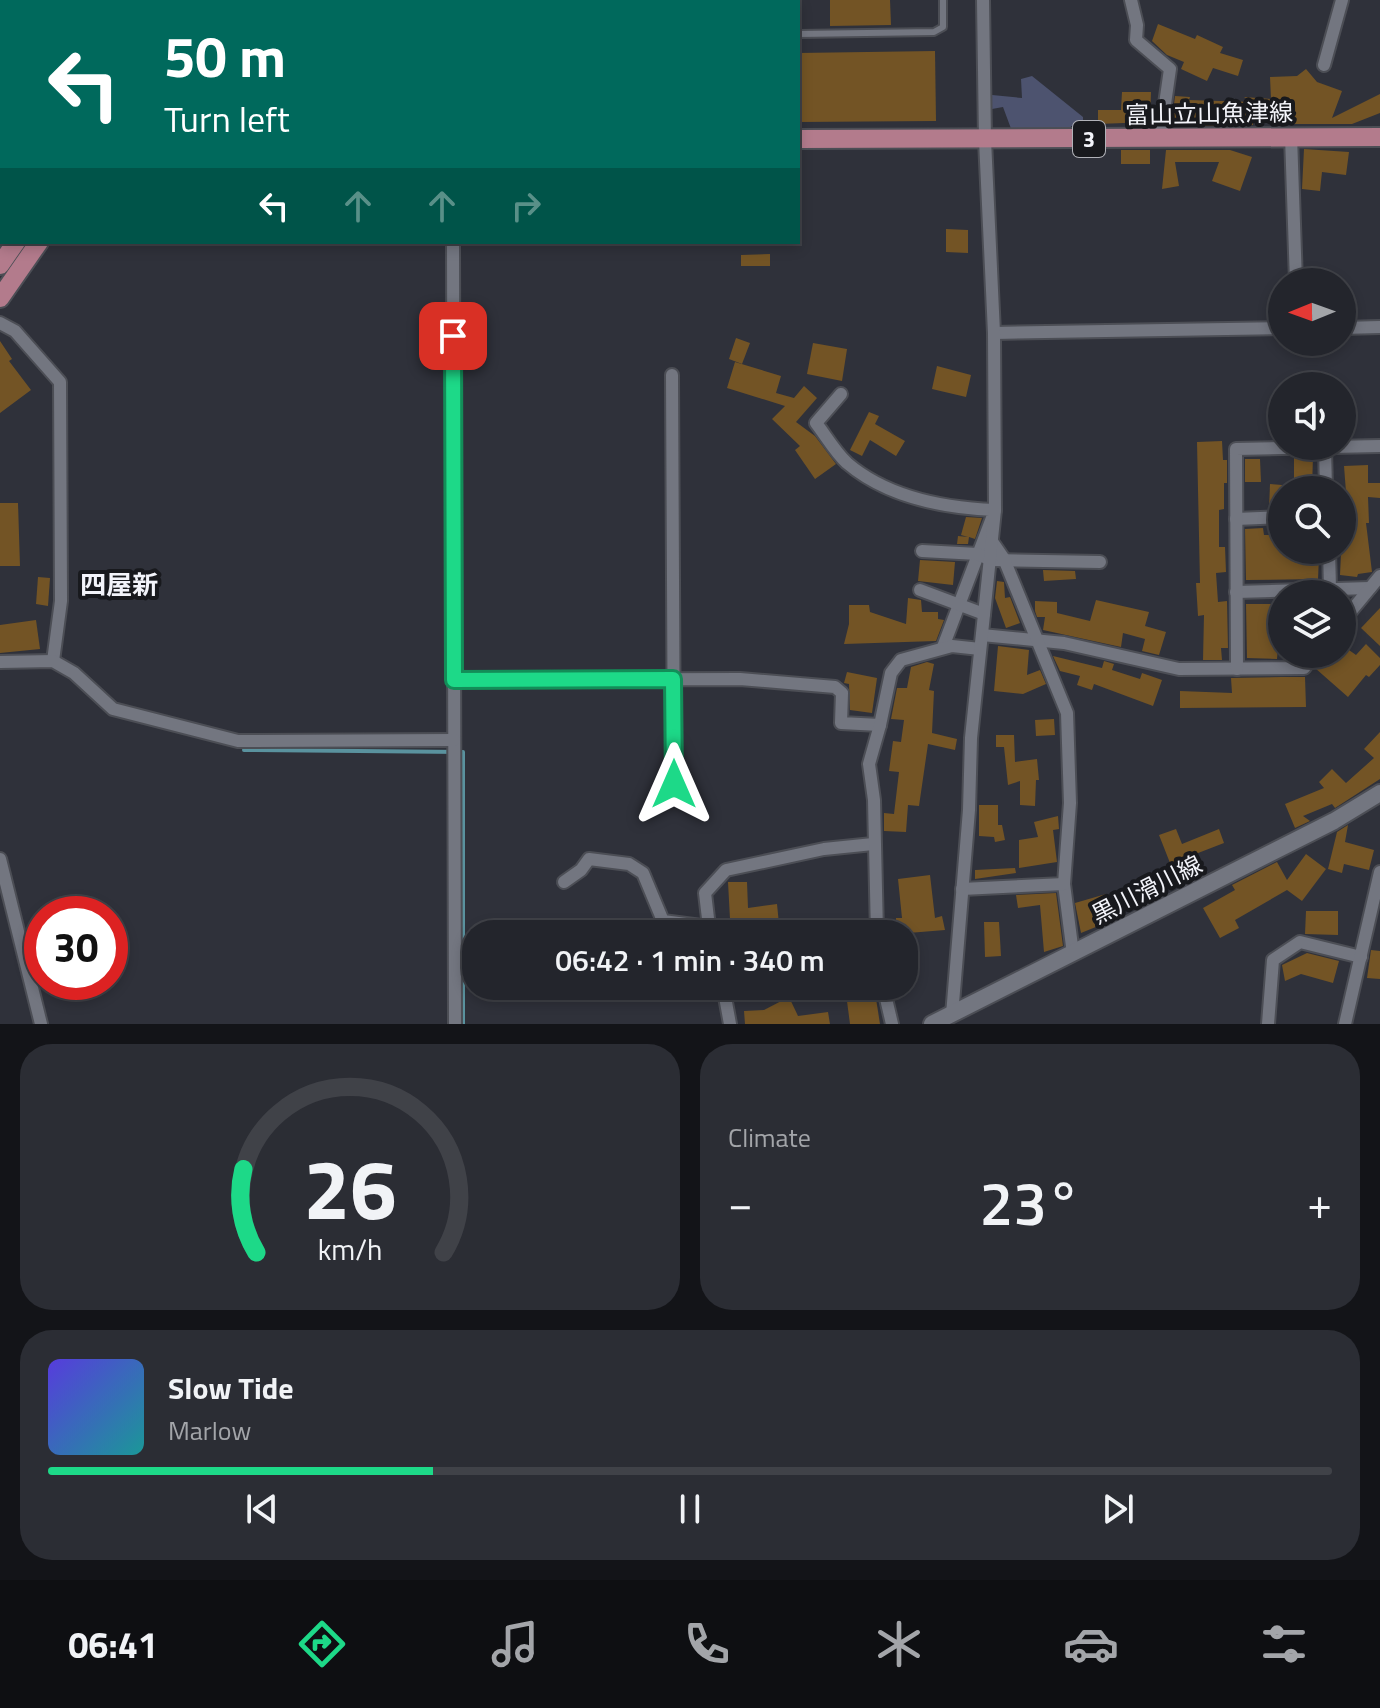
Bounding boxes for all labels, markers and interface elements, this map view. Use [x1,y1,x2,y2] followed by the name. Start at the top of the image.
[164,14,286,99] text: 50 m
[32,32,136,136] icon: left
[164,91,290,146] text: Turn left
[1125,94,1293,132] street label: 富山立山魚津線
[1073,121,1105,157] road number: 3
[252,184,296,228] icon: left
[336,184,380,228] icon: ahead
[420,184,464,228] icon: ahead
[504,184,548,228] icon: right
[1268,268,1356,356] north arrow
[1268,268,1356,668] map controls
[419,302,487,370] pin
[431,314,475,358] icon: arrive
[1268,372,1356,460] button: sound
[1268,476,1356,564] button: search
[80,565,158,604] district label: 四屋新
[1268,580,1356,668] button: layers
[632,742,716,826] position arrow
[1085,846,1208,932] street label: 黒川滑川線
[24,896,128,1000] speed limit sign: 30
[555,937,825,983] text: 06:42 · 1 min · 340 m
[728,1118,811,1157] text: Climate
[303,1125,397,1251] text: 26
[980,1157,1080,1248] text: 23°
[728,1169,753,1236] text: −
[1307,1169,1332,1236] text: +
[318,1228,382,1271] text: km/h
[168,1365,293,1411] text: Slow Tide
[168,1411,251,1450] text: Marlow
[240,1487,284,1531] icon: previous
[668,1487,712,1531] icon: pause
[1096,1487,1140,1531] icon: next
[294,1616,350,1672] icon: directions
[487,1616,543,1672] icon: music
[679,1616,735,1672] icon: phone
[871,1616,927,1672] icon: climate
[1063,1616,1119,1672] icon: car
[1256,1616,1312,1672] icon: filters
[68,1617,158,1672] text: 06:41

